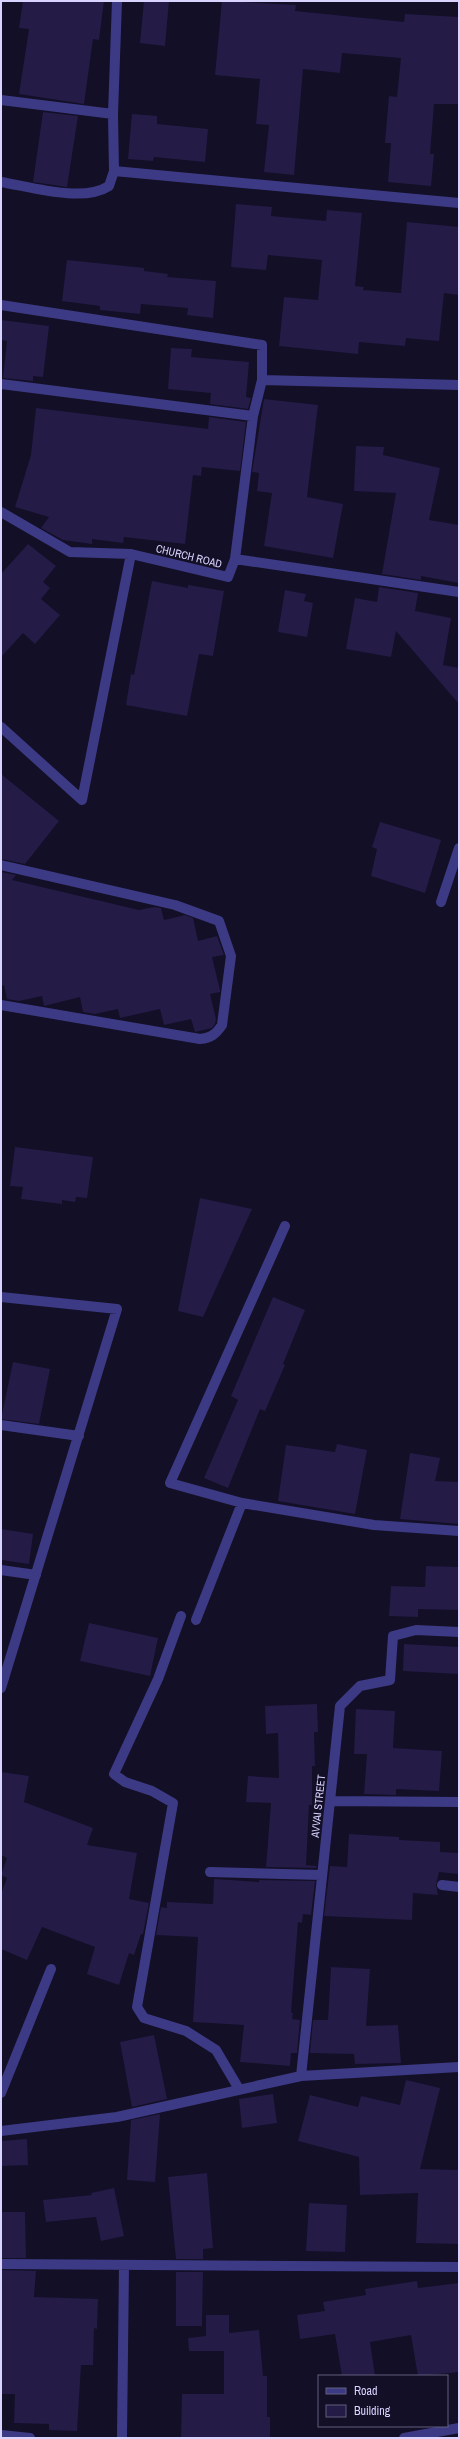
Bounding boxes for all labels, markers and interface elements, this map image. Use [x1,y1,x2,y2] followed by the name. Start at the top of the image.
[154,541,224,571] street label: CHURCH ROAD
[308,1773,328,1839] street label: AVVAI STREET
[318,2375,448,2427] legend
[354,2383,378,2399] text: Road
[354,2403,391,2419] text: Building

